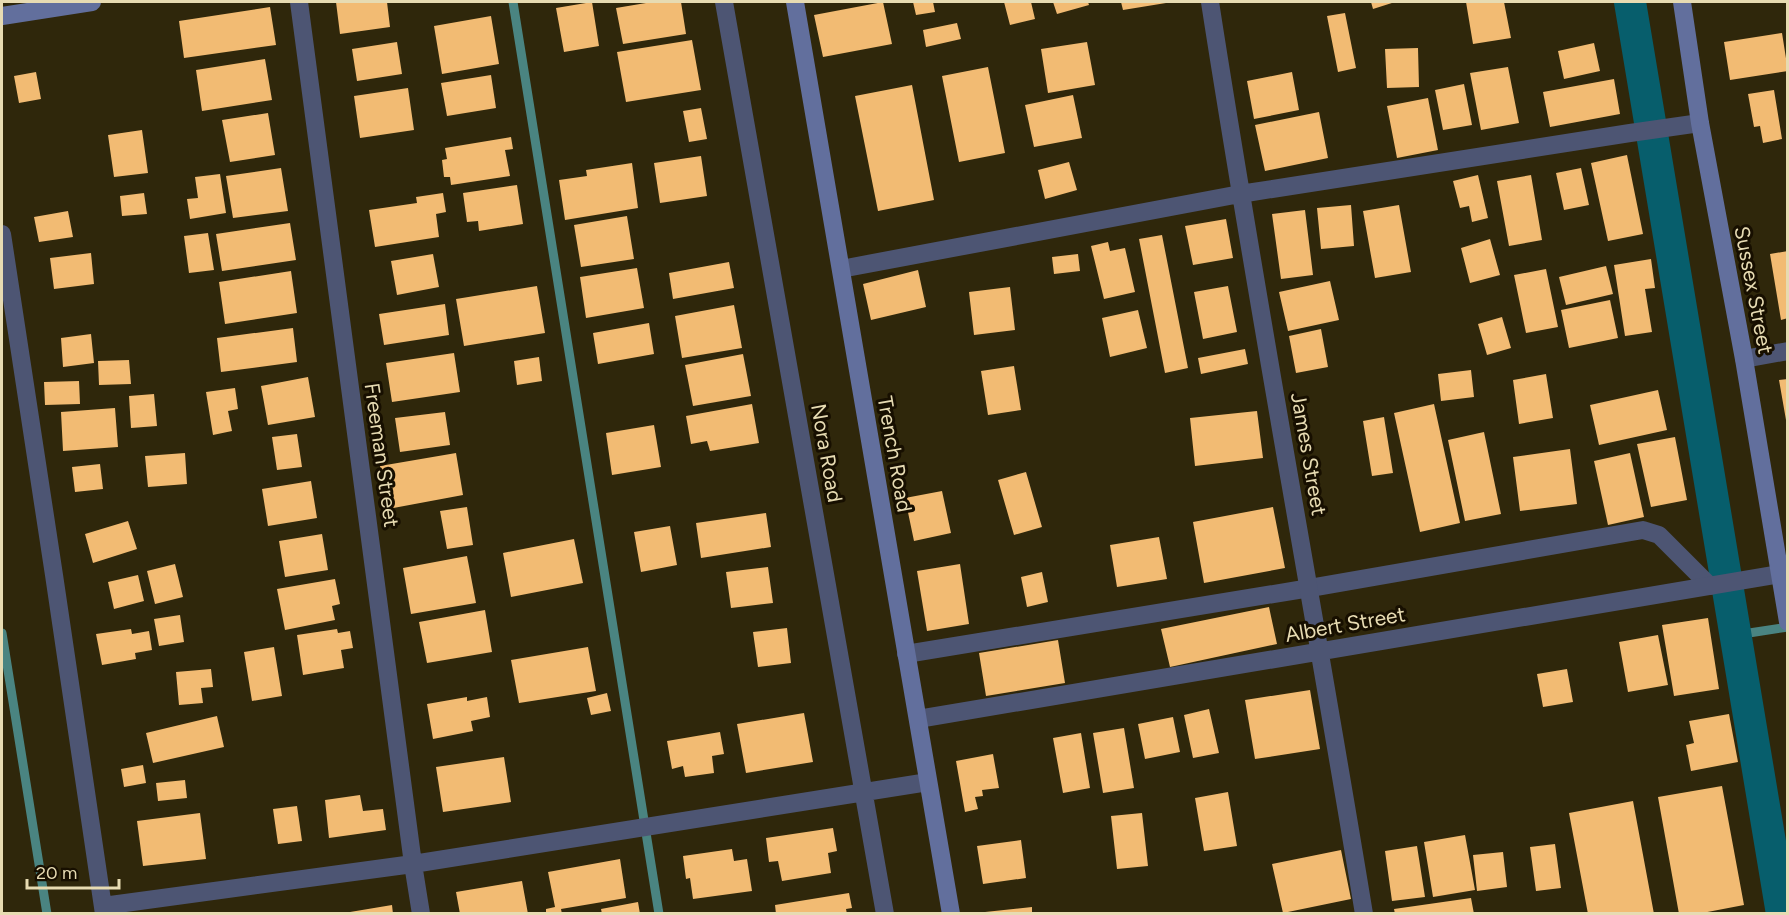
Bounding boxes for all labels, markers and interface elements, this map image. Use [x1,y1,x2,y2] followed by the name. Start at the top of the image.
[1729,224,1779,356] street label: Sussex Street
[359,381,405,529] street label: Freeman Street
[1286,390,1332,518] street label: James Street
[872,394,918,514] street label: Trench Road
[806,402,848,504] street label: Nora Road
[1283,601,1407,647] street label: Albert Street
[27,852,118,890] scale bar
[36,862,77,884] text: 20 m

